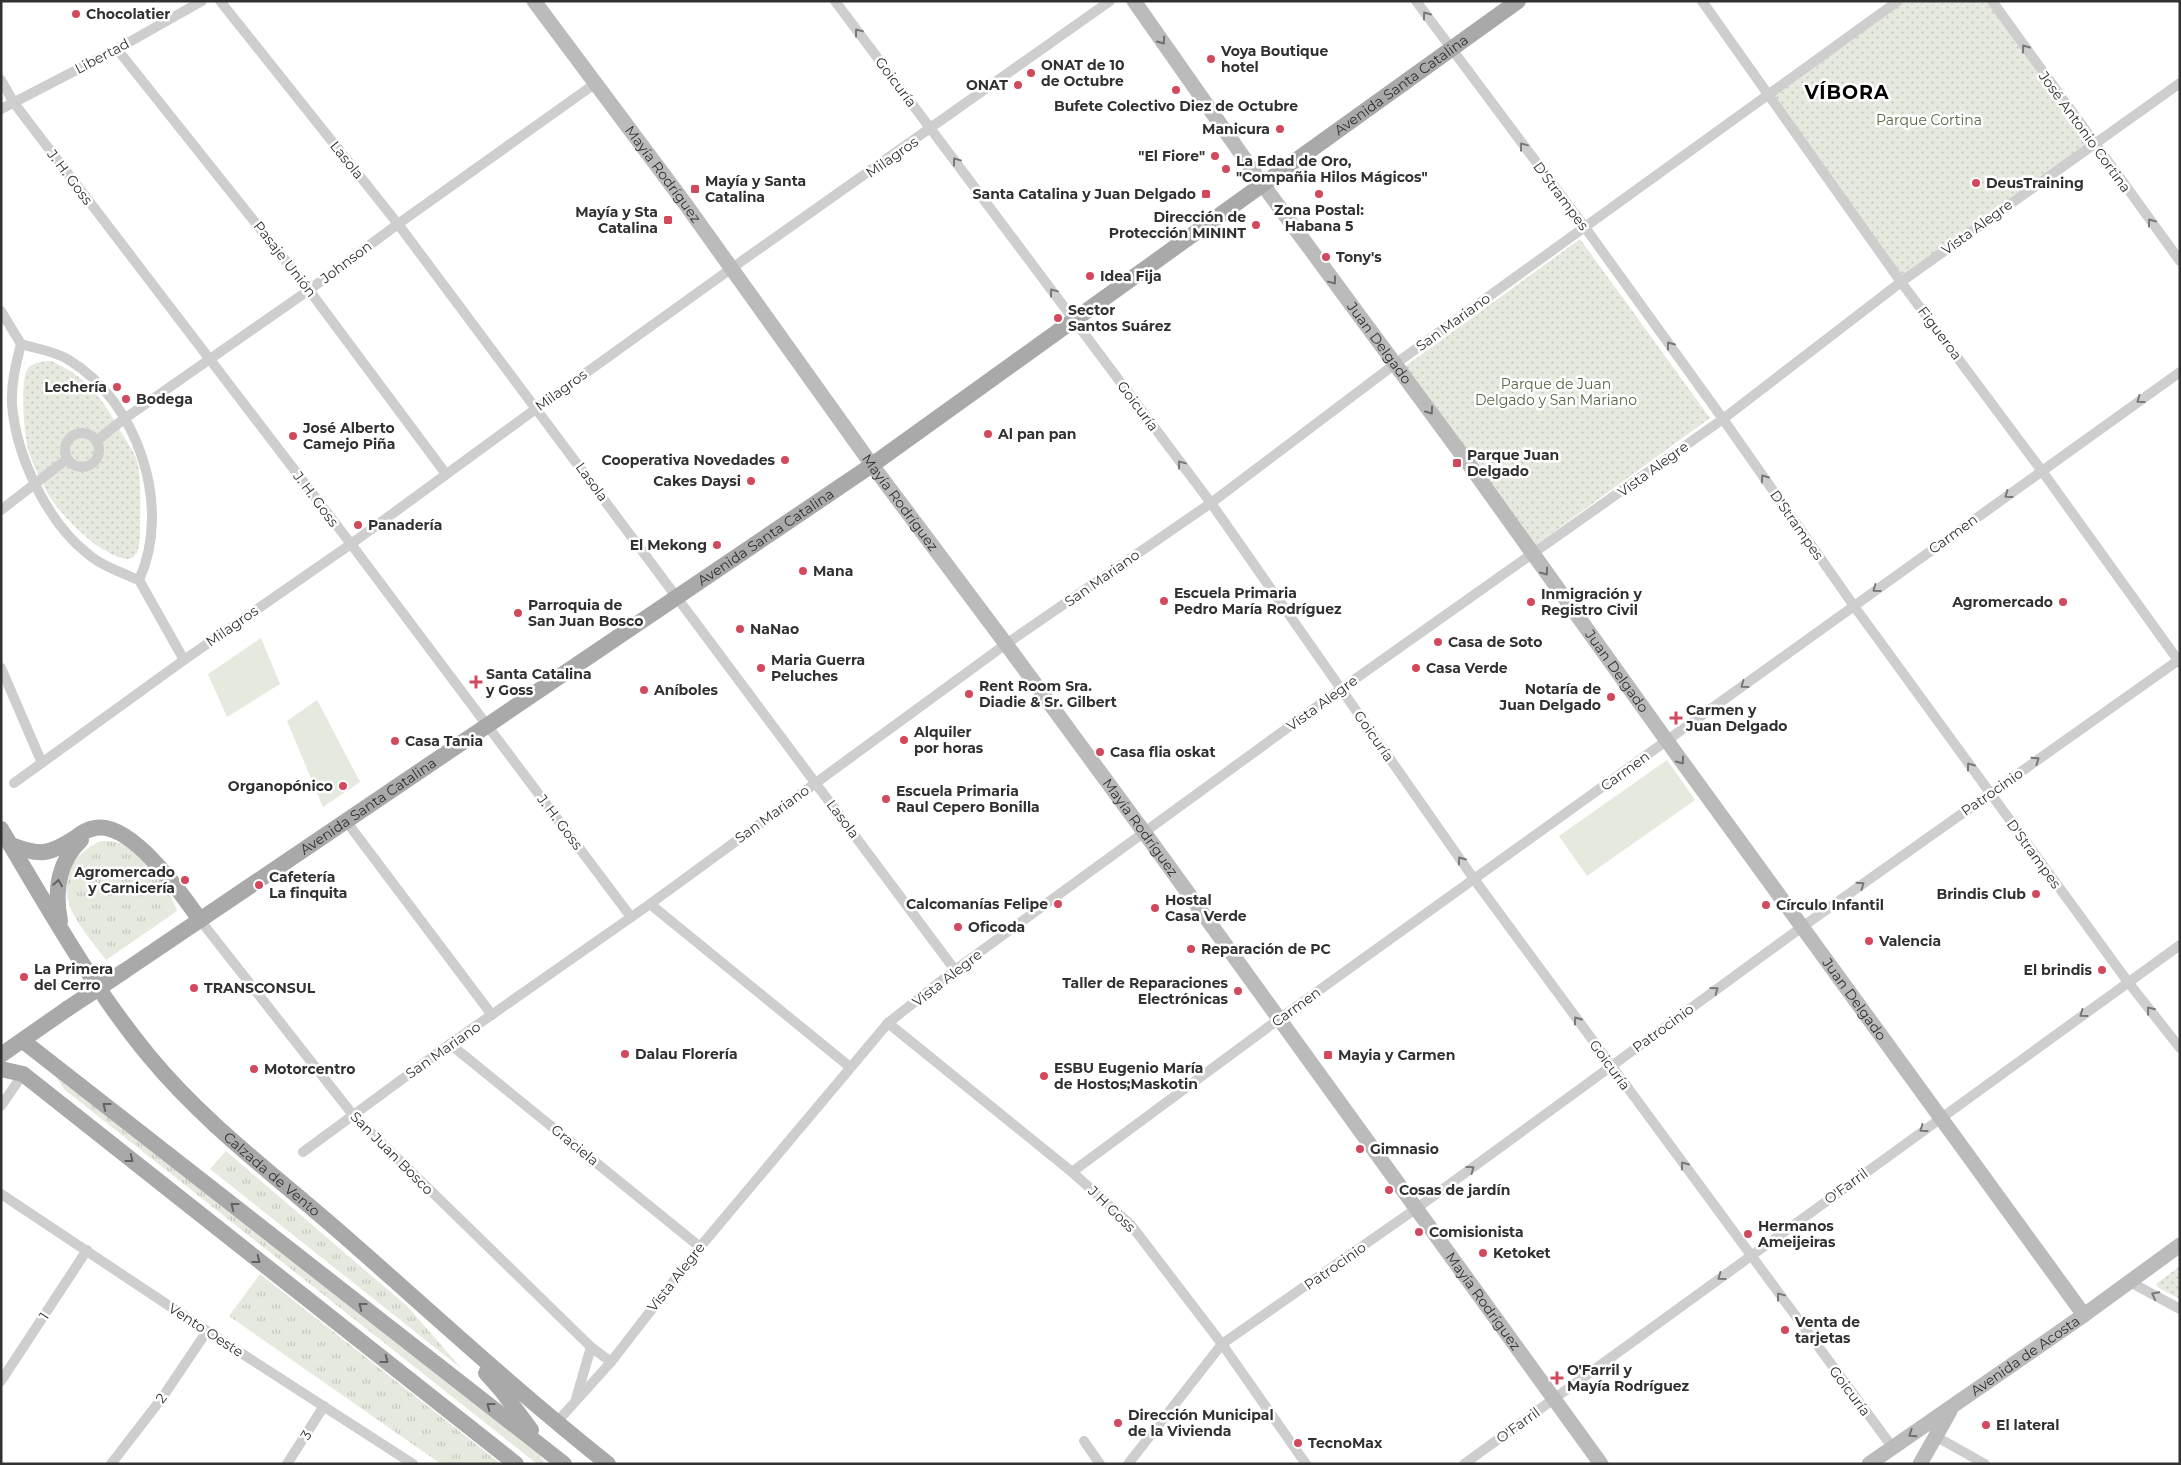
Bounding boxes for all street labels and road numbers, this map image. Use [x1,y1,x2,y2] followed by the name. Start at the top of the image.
[1331,31,1472,139] street label: Avenida Santa Catalina
[72,34,132,78] street label: Libertad
[871,53,921,111] street label: Goicuría
[2034,67,2135,196] street label: José Antonio Cortina
[621,122,705,226] street label: Mayía Rodríguez
[862,132,922,182] street label: Milagros
[326,137,368,183] street label: Lasola
[43,145,97,208] street label: J. H. Goss
[1529,158,1593,234] street label: D'Strampes
[1938,195,2016,259] street label: Vista Alegre
[250,217,320,301] street label: Pasaje Unión
[316,237,375,288] street label: Johnson
[1412,289,1494,355] street label: San Mariano
[1343,297,1416,388] street label: Juan Delgado
[1914,303,1966,363] street label: Figueroa
[532,365,591,415] street label: Milagros
[1113,377,1163,435] street label: Goicuría
[1614,437,1692,501] street label: Vista Alegre
[858,450,942,555] street label: Mayía Rodríguez
[572,459,612,505] street label: Lasola
[289,467,343,530] street label: J. H. Goss
[694,484,837,590] street label: Avenida Santa Catalina
[1766,487,1828,564] street label: D'Strampes
[1925,510,1981,558] street label: Carmen
[1061,545,1143,610] street label: San Mariano
[202,601,262,651] street label: Milagros
[1581,625,1653,716] street label: Juan Delgado
[1283,671,1361,735] street label: Vista Alegre
[1350,707,1398,765] street label: Goicuría
[1597,747,1653,795] street label: Carmen
[296,753,440,859] street label: Avenida Santa Catalina
[1958,764,2027,820] street label: Patrocinio
[1099,775,1182,880] street label: Mayía Rodríguez
[731,781,813,847] street label: San Mariano
[533,790,587,853] street label: J. H. Goss
[823,796,863,842] street label: Lasola
[2003,816,2065,892] street label: D'Strampes
[909,945,985,1011] street label: Vista Alegre
[1818,953,1891,1044] street label: Juan Delgado
[1268,983,1324,1031] street label: Carmen
[1629,1000,1697,1056] street label: Patrocinio
[402,1017,484,1082] street label: San Mariano
[1586,1036,1634,1094] street label: Goicuría
[347,1108,438,1199] street label: San Juan Bosco
[548,1120,602,1170] street label: Graciela
[220,1128,324,1220] street label: Calzada de Vento
[1821,1164,1871,1208] street label: O'Farril
[1084,1181,1140,1236] street label: J H Goss
[1301,1238,1370,1294] street label: Patrocinio
[643,1239,709,1315] street label: Vista Alegre
[1442,1249,1525,1354] street label: Mayía Rodríguez
[165,1299,247,1361] street label: Vento Oeste
[35,1309,53,1323] street label: 1
[1967,1312,2083,1400] street label: Avenida de Acosta
[1825,1362,1875,1420] street label: Goicuría
[151,1389,171,1407] street label: 2
[1493,1403,1543,1447] street label: O'Farril
[296,1427,316,1443] street label: 3

